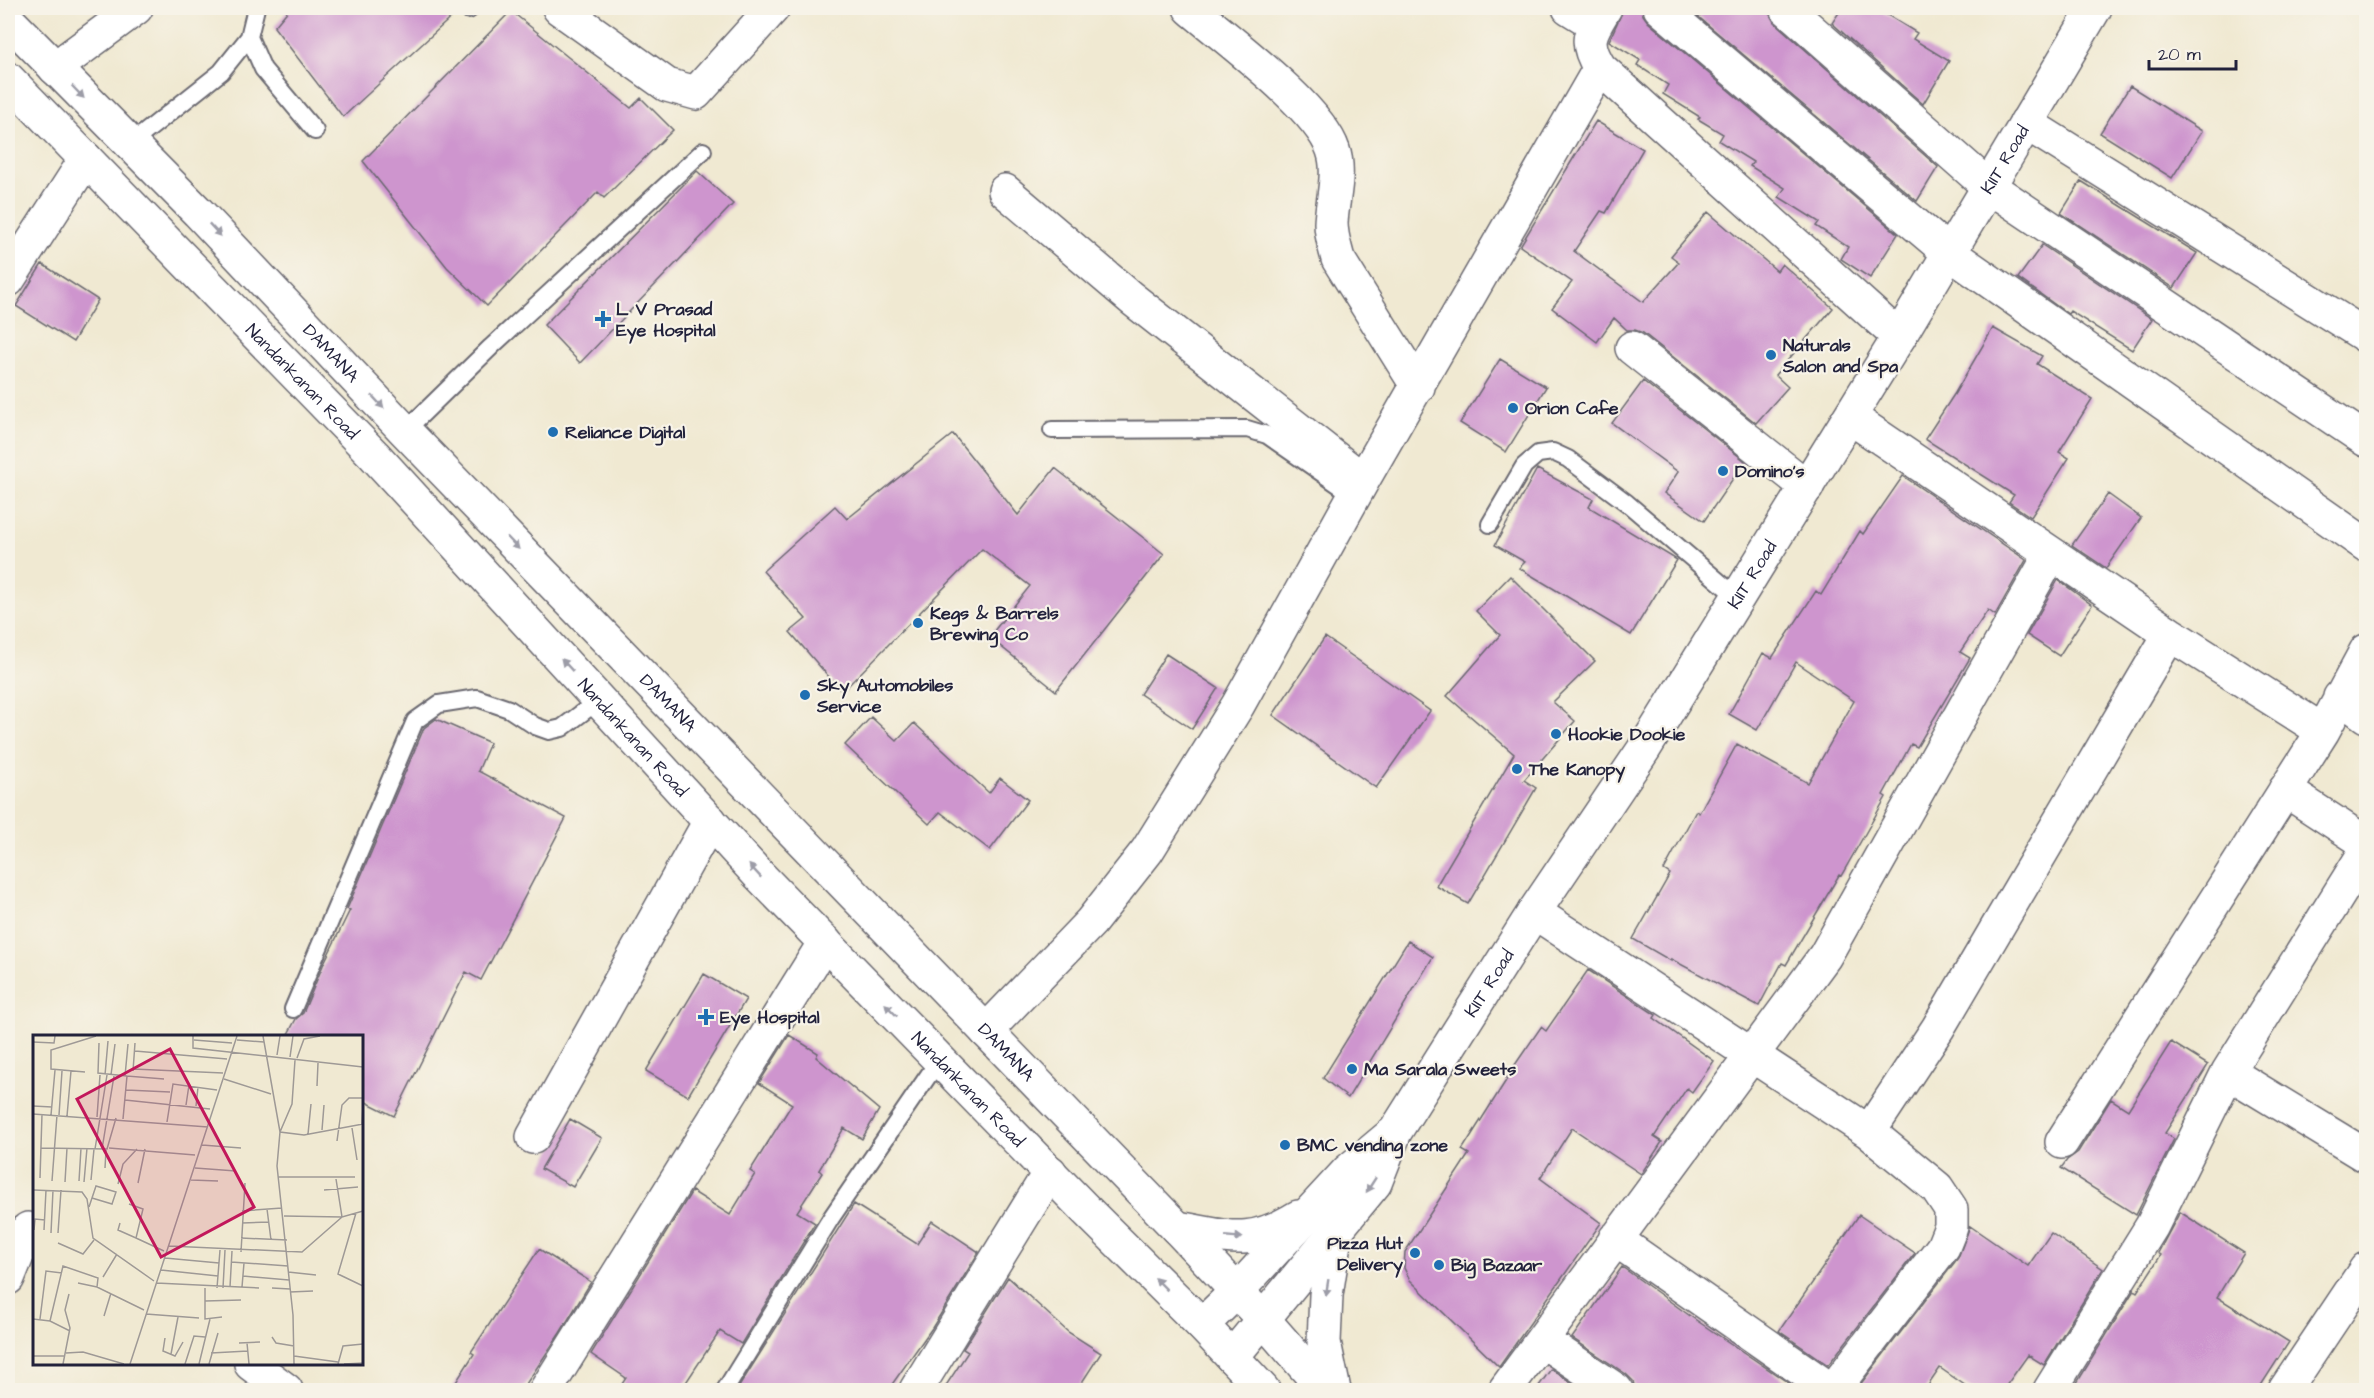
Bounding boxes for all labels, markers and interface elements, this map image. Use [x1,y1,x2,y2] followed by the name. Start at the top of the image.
[2149,33,2236,71] scale bar
[2158,42,2201,67] text: 20 m
[71,84,85,99] one-way arrow
[1975,121,2035,199] street label: KIIT Road
[208,223,222,238] one-way arrow
[616,297,716,344] place label: L V Prasad Eye Hospital
[594,310,612,328] marker: L V Prasad Eye Hospital
[240,318,364,445] street label: Nandankanan Road
[297,318,365,388] street label: DAMANA
[1782,333,1899,379] place label: Naturals Salon and Spa
[1764,348,1778,362] marker: Naturals Salon and Spa
[371,395,385,410] one-way arrow
[1525,396,1619,421] place label: Orion Cafe
[1506,401,1520,415] marker: Orion Cafe
[565,420,685,446] place label: Reliance Digital
[546,425,560,439] marker: Reliance Digital
[1735,459,1805,484] place label: Domino's
[1716,464,1730,478] marker: Domino's
[506,535,520,549] one-way arrow
[1722,536,1783,614] street label: KIIT Road
[930,601,1059,648] place label: Kegs & Barrels Brewing Co
[911,616,925,630] marker: Kegs & Barrels Brewing Co
[561,658,574,673] one-way arrow
[634,669,703,738] street label: DAMANA
[572,673,693,803] street label: Nandankanan Road
[816,673,953,719] place label: Sky Automobiles Service
[798,688,812,702] marker: Sky Automobiles Service
[1568,722,1686,747] place label: Hookie Dookie
[1549,727,1563,741] marker: Hookie Dookie
[1528,757,1625,783] place label: The Kanopy
[1510,762,1524,776] marker: The Kanopy
[748,863,762,878] one-way arrow
[1459,945,1520,1022] street label: KIIT Road
[884,1003,898,1018] one-way arrow
[720,1005,820,1031] place label: Eye Hospital
[697,1008,715,1026] marker: Eye Hospital
[972,1018,1041,1087] street label: DAMANA
[906,1026,1030,1153] street label: Nandankanan Road
[33,1035,363,1365] inset map
[1364,1057,1516,1082] place label: Ma Sarala Sweets
[1345,1062,1359,1076] marker: Ma Sarala Sweets
[1297,1133,1448,1159] place label: BMC vending zone
[1278,1138,1292,1152] marker: BMC vending zone
[1366,1177,1377,1193] one-way arrow
[1327,1231,1404,1278] place label: Pizza Hut Delivery
[1225,1232,1244,1242] one-way arrow
[1408,1246,1422,1260] marker: Pizza Hut Delivery
[1451,1253,1542,1279] place label: Big Bazaar
[1432,1258,1446,1272] marker: Big Bazaar
[1154,1277,1168,1291] one-way arrow
[1323,1279,1332,1298] one-way arrow

